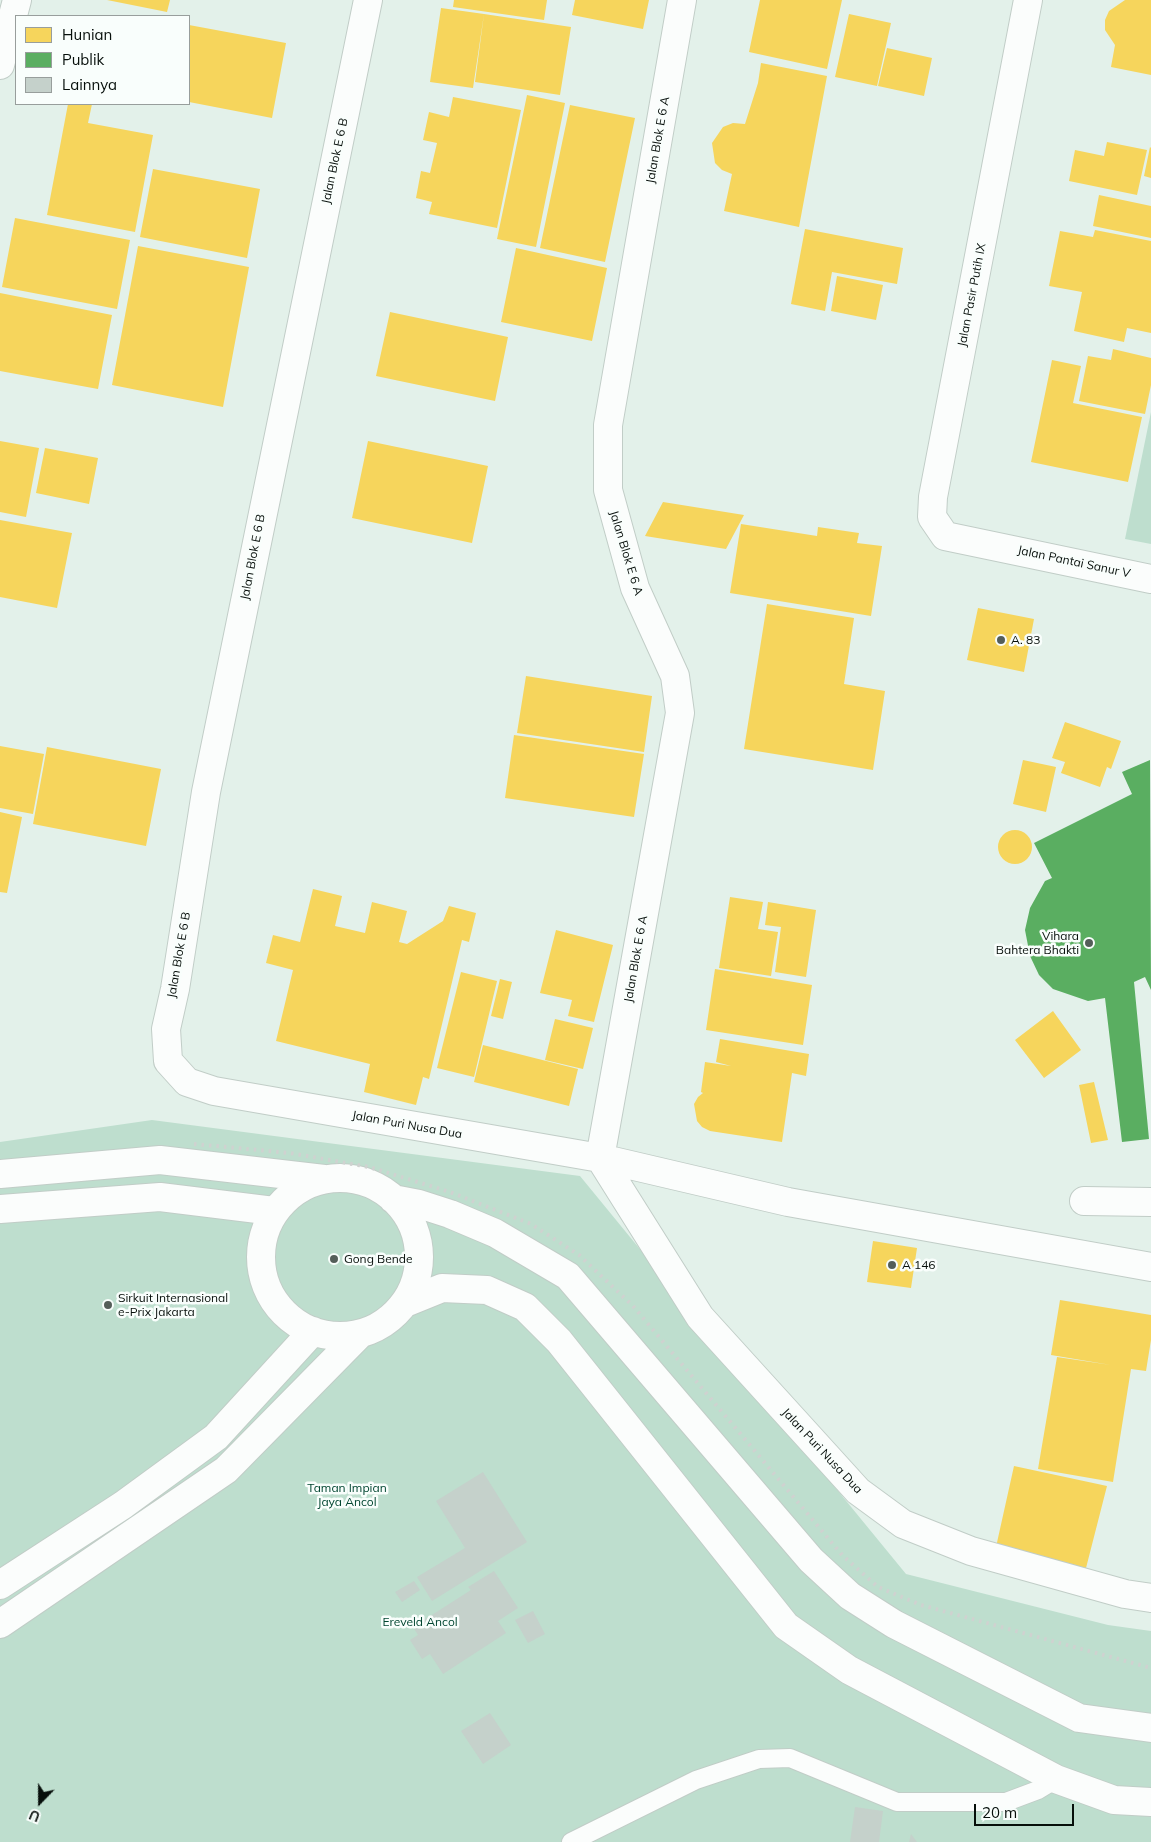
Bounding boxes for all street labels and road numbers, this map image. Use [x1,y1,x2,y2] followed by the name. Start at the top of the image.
[643,95,673,185] street label: Jalan Blok E 6 A
[319,117,351,205] street label: Jalan Blok E 6 B
[955,242,989,348] street label: Jalan Pasir Putih IX
[606,509,646,597] street label: Jalan Blok E 6 A
[238,513,268,601] street label: Jalan Blok E 6 B
[1016,543,1132,581] street label: Jalan Pantai Sanur V
[164,911,194,999] street label: Jalan Blok E 6 B
[621,914,651,1004] street label: Jalan Blok E 6 A
[351,1108,463,1142] street label: Jalan Puri Nusa Dua
[779,1405,865,1497] street label: Jalan Puri Nusa Dua

